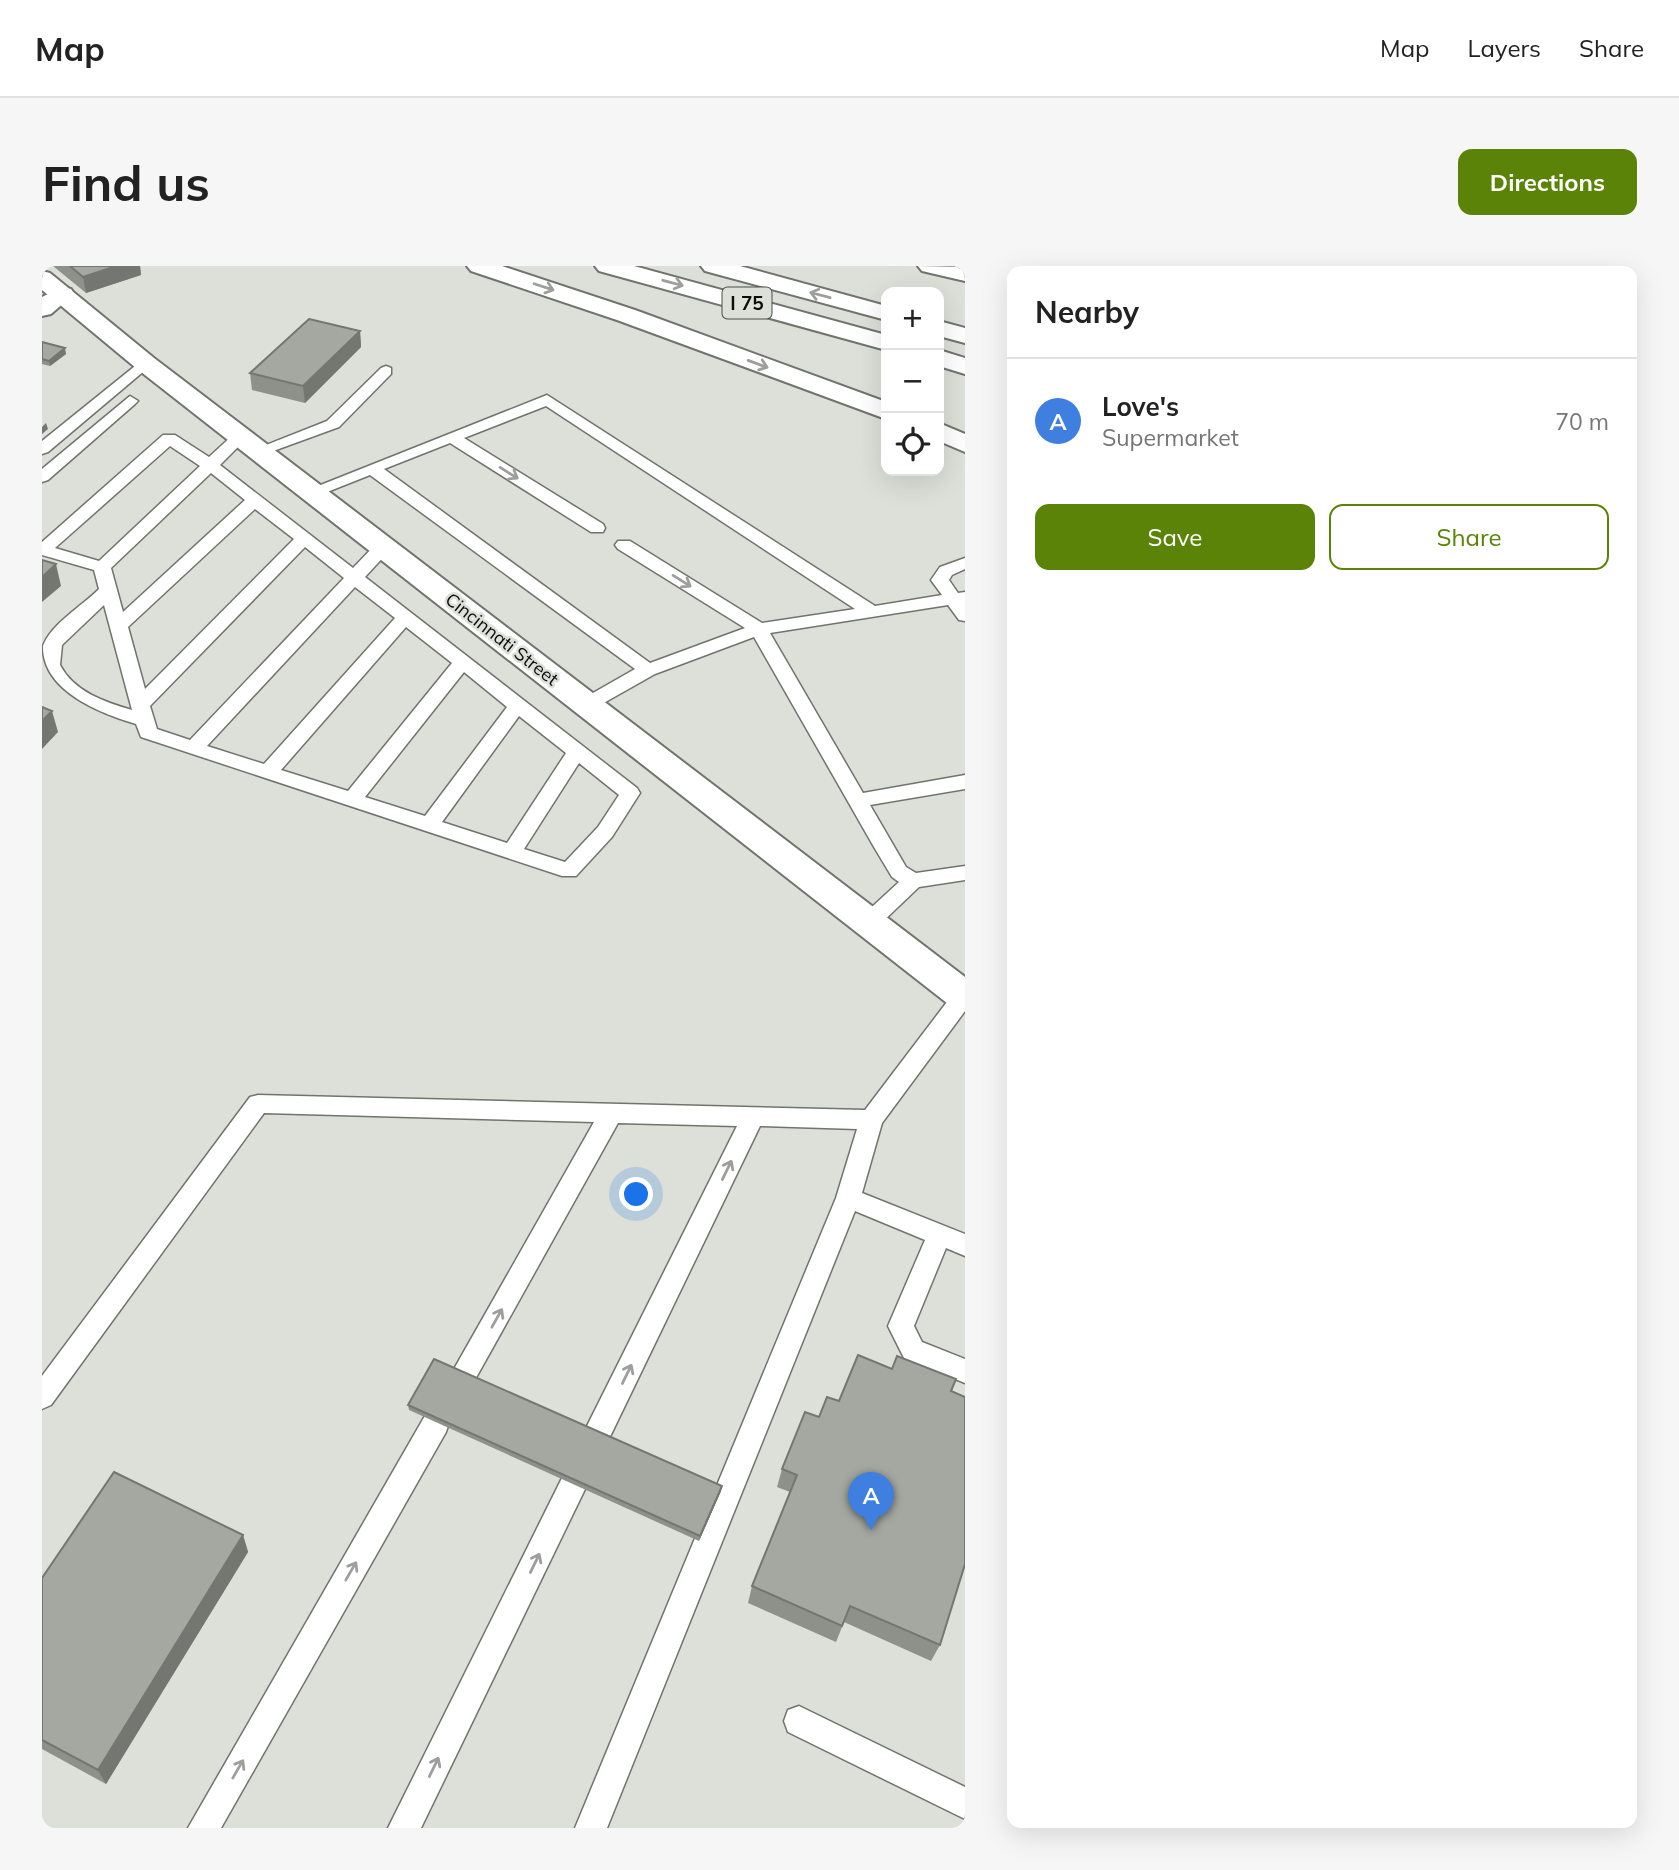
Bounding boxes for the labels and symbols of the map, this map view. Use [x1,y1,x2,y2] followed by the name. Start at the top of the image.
[662,278,684,291] one-way arrow
[533,281,555,294] one-way arrow
[722,288,772,318] road number: I 75
[810,288,832,301] one-way arrow
[746,359,768,371] one-way arrow
[499,467,519,481] one-way arrow
[671,574,691,588] one-way arrow
[441,588,563,690] street label: Cincinnati Street
[721,1160,734,1181] one-way arrow
[619,1177,653,1211] your location
[490,1308,504,1328] one-way arrow
[620,1364,634,1385] one-way arrow
[848,1472,894,1530] pin: A
[528,1553,542,1574] one-way arrow
[344,1562,358,1582] one-way arrow
[427,1757,441,1778] one-way arrow
[231,1759,245,1779] one-way arrow

